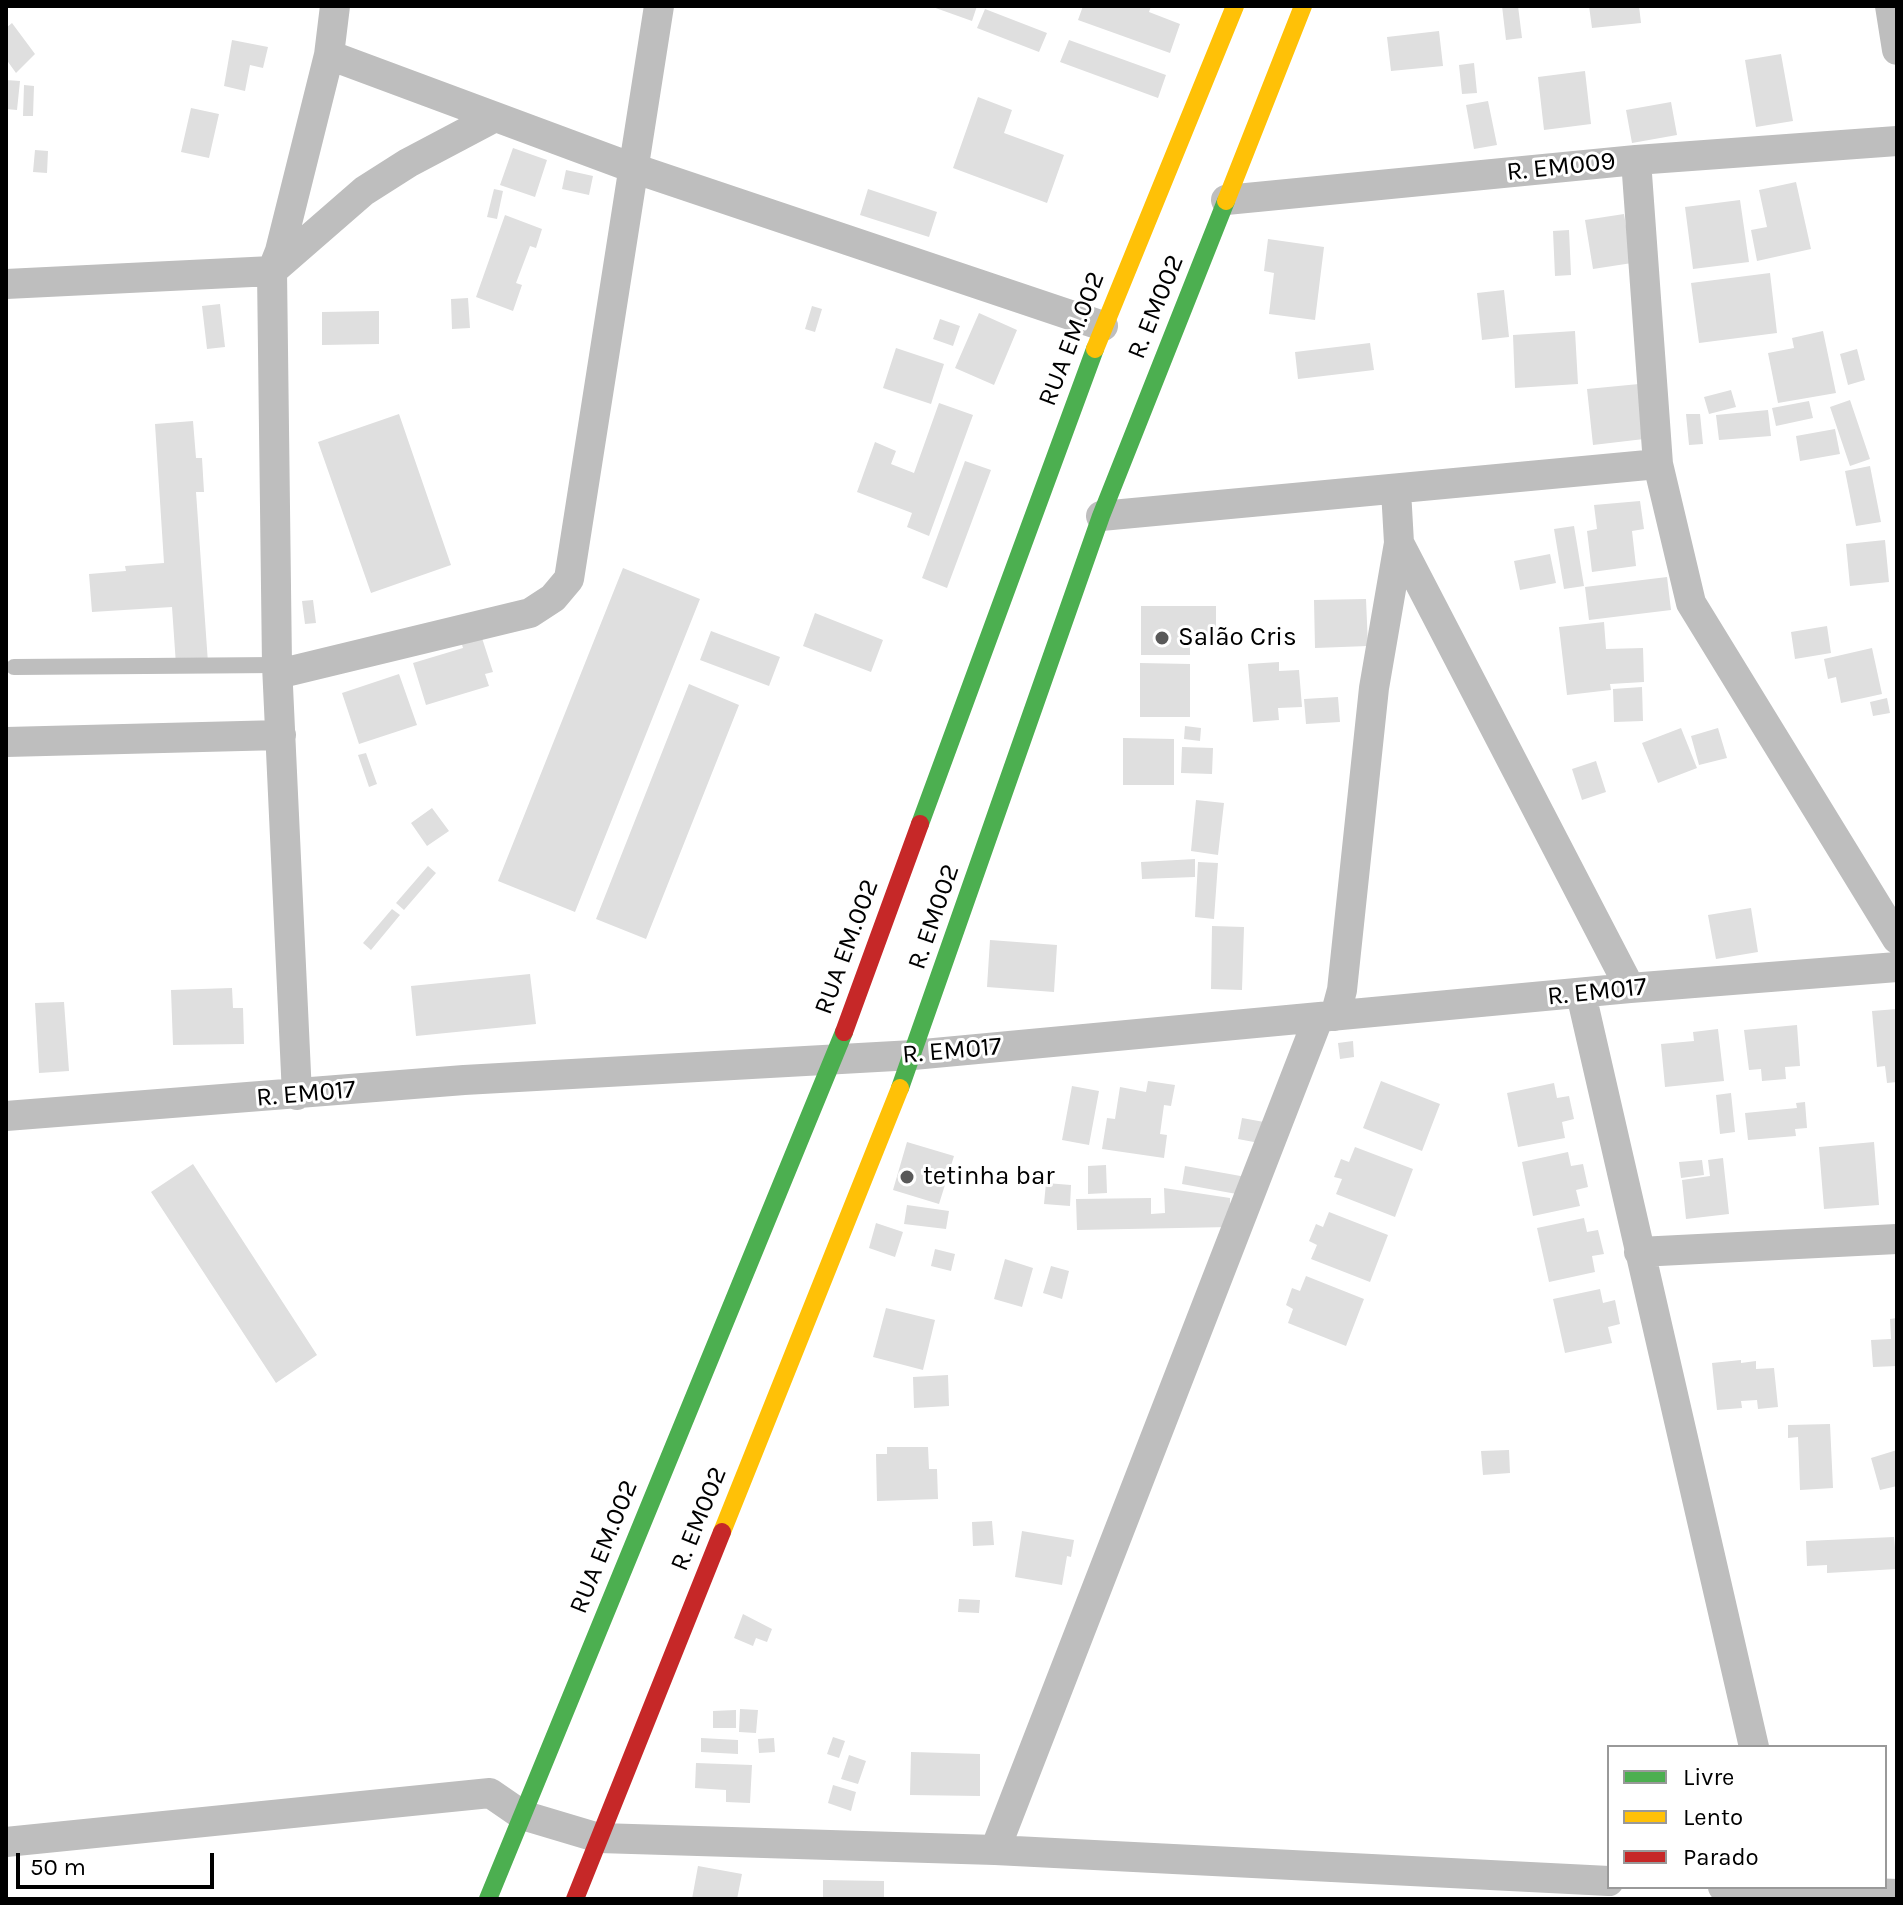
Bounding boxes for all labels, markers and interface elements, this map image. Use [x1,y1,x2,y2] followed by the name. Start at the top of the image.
[1505,146,1617,188] street label: R. EM009
[1121,250,1191,364] street label: R. EM002
[1032,267,1112,411] street label: RUA EM.002
[1178,622,1297,654] place label: Salão Cris
[1153,629,1171,647] marker: Salão Cris
[901,860,967,974] street label: R. EM002
[808,875,886,1019] street label: RUA EM.002
[1546,971,1648,1013] street label: R. EM017
[901,1031,1003,1071] street label: R. EM017
[255,1074,357,1114] street label: R. EM017
[923,1161,1055,1193] place label: tetinha bar
[898,1168,916,1186] marker: tetinha bar
[664,1462,734,1576] street label: R. EM002
[563,1476,645,1618] street label: RUA EM.002
[1607,1745,1887,1889] legend
[1683,1763,1734,1791] text: Livre
[1683,1803,1743,1831] text: Lento
[20,1837,218,1887] scale bar
[1683,1843,1759,1871] text: Parado
[30,1853,86,1881] text: 50 m

